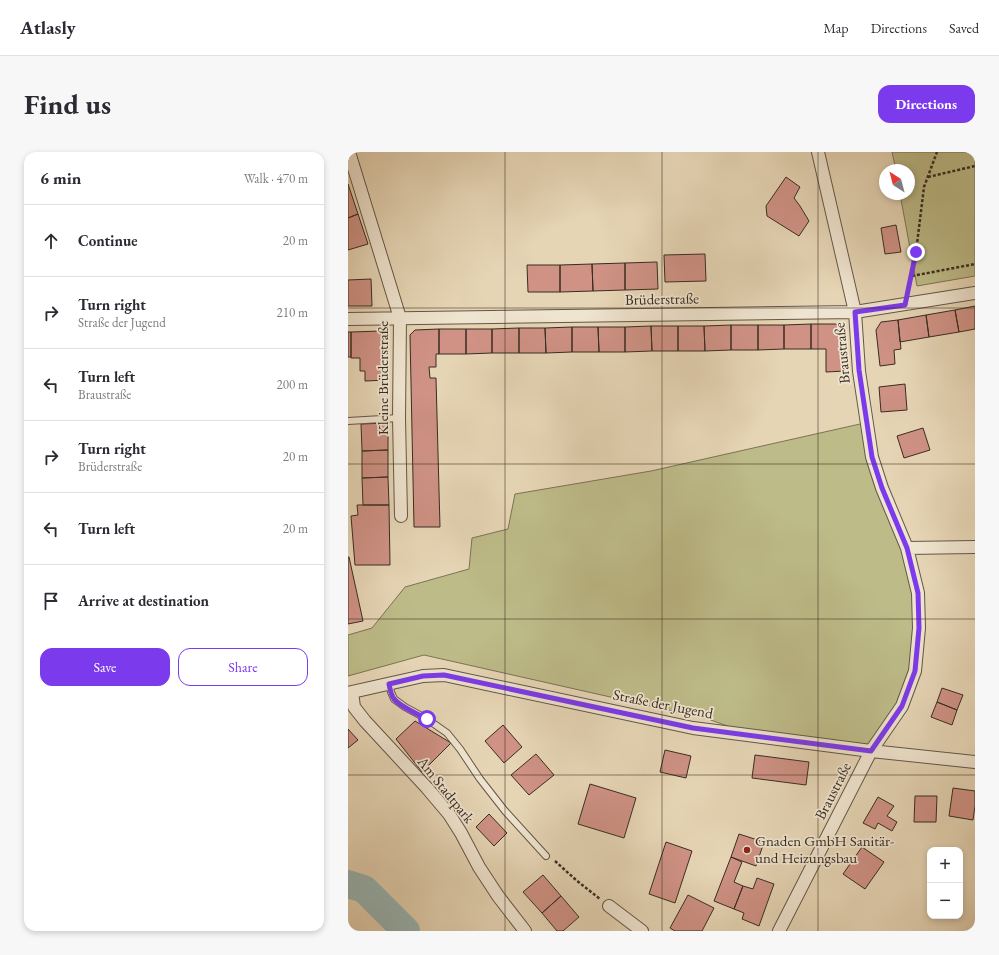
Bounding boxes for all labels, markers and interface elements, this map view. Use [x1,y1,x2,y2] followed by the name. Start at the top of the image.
[20,15,76,40] text: Atlasly
[823,19,849,37] text: Map
[871,19,927,37] text: Directions
[949,19,979,37] text: Saved
[878,85,975,123] button: Directions
[24,86,111,122] text: Find us
[879,164,915,200] north arrow
[40,167,81,189] text: 6 min
[244,170,308,187] text: Walk · 470 m
[40,230,62,252] icon: ahead
[78,231,138,250] text: Continue
[283,232,308,249] text: 20 m
[907,243,925,261] route end
[625,288,699,309] street label: Brüderstraße
[78,295,146,314] text: Turn right
[40,302,62,324] icon: right
[277,304,308,321] text: 210 m
[78,314,166,331] text: Straße der Jugend
[373,321,392,435] street label: Kleine Brüderstraße
[829,321,854,385] street label: Braustraße
[78,367,135,386] text: Turn left
[40,374,62,396] icon: left
[277,376,308,393] text: 200 m
[78,386,131,403] text: Braustraße
[78,439,146,458] text: Turn right
[40,446,62,468] icon: right
[283,448,308,465] text: 20 m
[78,458,142,475] text: Brüderstraße
[40,518,62,540] icon: left
[78,519,135,538] text: Turn left
[283,520,308,537] text: 20 m
[40,590,62,612] icon: arrive
[78,591,209,610] text: Arrive at destination
[40,648,170,686] button: Save
[178,648,308,686] button: Share
[611,685,715,723] street label: Straße der Jugend
[418,710,436,728] route start
[413,752,480,828] street label: Am Stadtpark
[810,759,855,823] street label: Braustraße
[755,831,894,867] place label: Gnaden GmbH Sanitär- und Heizungsbau
[742,845,752,855] marker: Gnaden GmbH Sanitär- und Heizungsbau
[927,847,963,919] map controls
[927,847,963,883] button: +
[927,883,963,919] button: −

